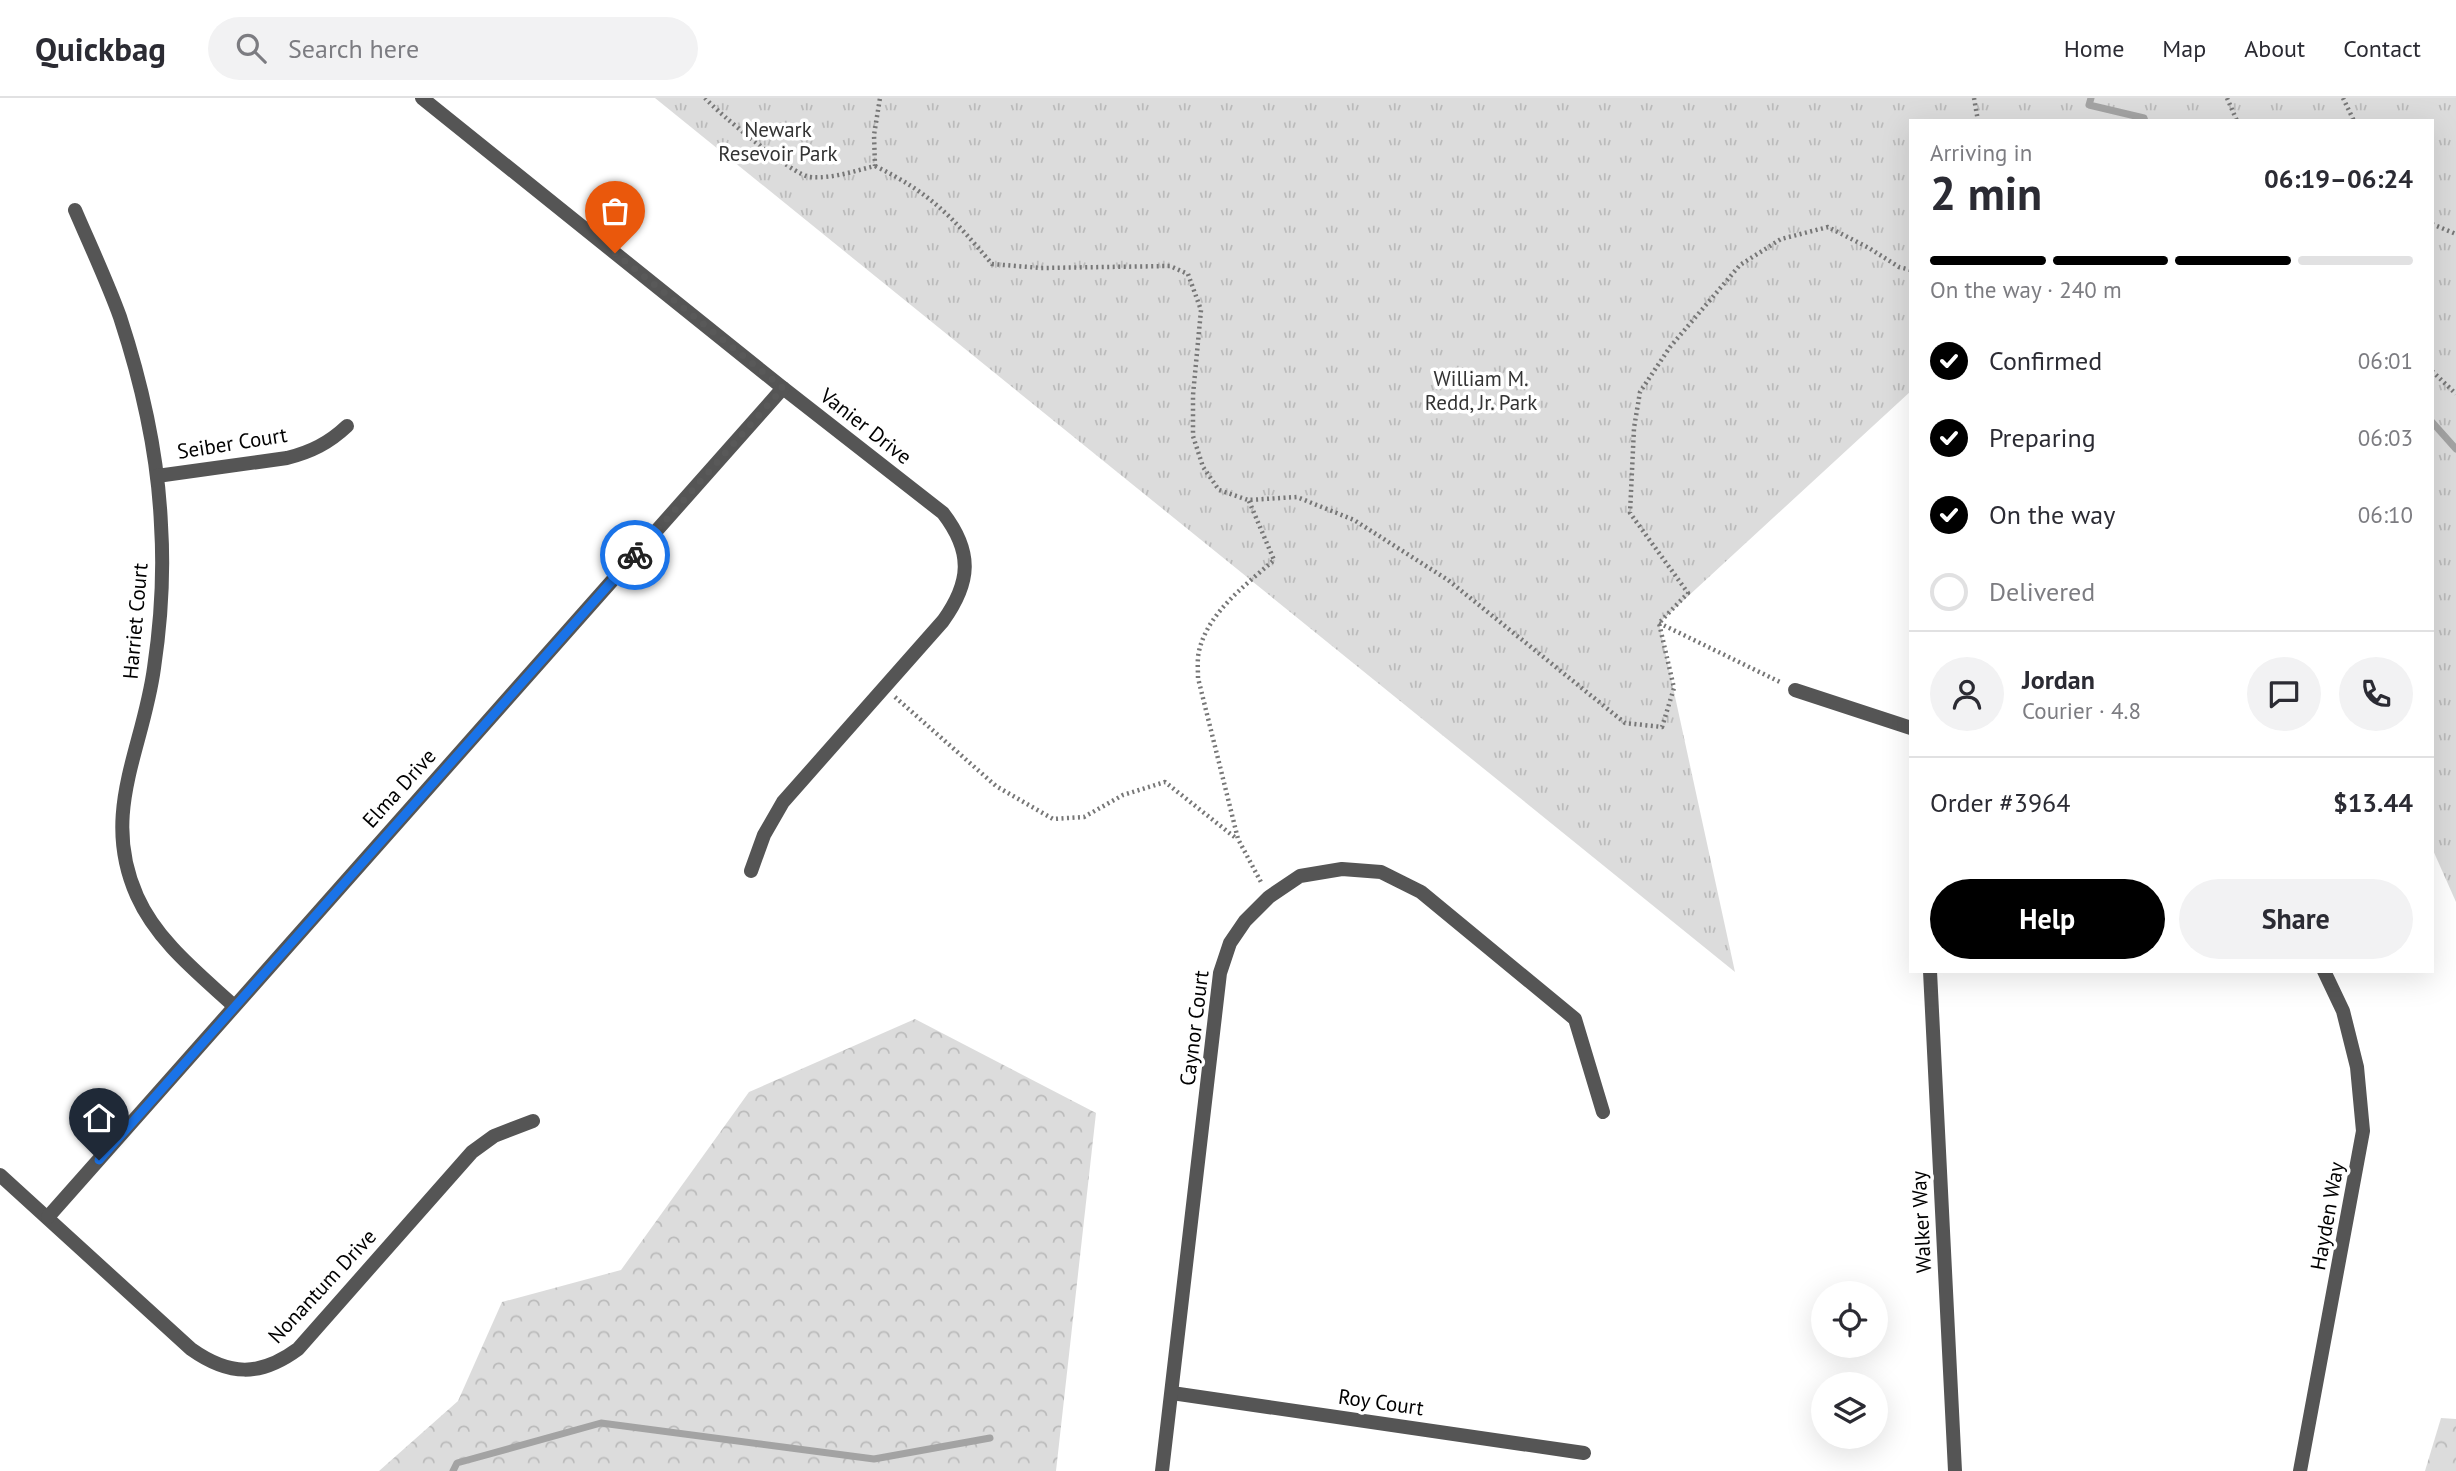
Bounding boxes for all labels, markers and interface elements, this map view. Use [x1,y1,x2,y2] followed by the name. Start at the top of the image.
[208,17,698,80] search box
[35,27,166,70] text: Quickbag
[232,29,270,67] icon: search
[288,32,419,65] text: Search here
[2064,33,2124,64] text: Home
[2162,33,2206,64] text: Map
[2244,33,2305,64] text: About
[2343,33,2421,64] text: Contact
[718,116,838,167] park label: Newark Resevoir Park
[1930,138,2032,167] text: Arriving in
[2264,162,2413,195] text: 06:19–06:24
[1930,163,2042,223] text: 2 min
[585,181,645,253] pin
[596,192,634,230] icon: bag
[1930,275,2122,304] text: On the way · 240 m
[1930,342,1968,380] icon: check
[1989,344,2102,377] text: Confirmed
[2358,346,2413,375] text: 06:01
[1425,365,1537,416] park label: William M. Redd, Jr. Park
[814,381,917,470] street label: Vanier Drive
[1930,419,1968,457] icon: check
[175,421,289,465] street label: Seiber Court
[1989,421,2096,454] text: Preparing
[2358,423,2413,452] text: 06:03
[1930,496,1968,534] icon: check
[1989,498,2115,531] text: On the way
[2358,500,2413,529] text: 06:10
[600,520,670,590] courier
[616,536,654,574] icon: bike
[116,562,154,680] street label: Harriet Court
[1989,575,2095,608] text: Delivered
[1930,657,2004,731] button: person
[2247,657,2321,731] button: chat
[2339,657,2413,731] button: phone
[2022,663,2095,696] text: Jordan
[2022,696,2141,725] text: Courier · 4.8
[356,743,442,833] street label: Elma Drive
[1930,786,2070,819] text: Order #3964
[2333,786,2413,819] text: $13.44
[1930,879,2165,959] button: Help
[2179,879,2413,959] button: Share
[1174,969,1214,1087] street label: Caynor Court
[69,1088,129,1160] pin
[80,1099,118,1137] icon: home
[2304,1159,2350,1272] street label: Hayden Way
[1905,1170,1937,1274] street label: Walker Way
[262,1223,382,1349] street label: Nonantum Drive
[1811,1281,1888,1449] map controls
[1811,1281,1888,1358] button: locate
[1811,1372,1888,1449] button: layers
[1337,1383,1425,1421] street label: Roy Court

